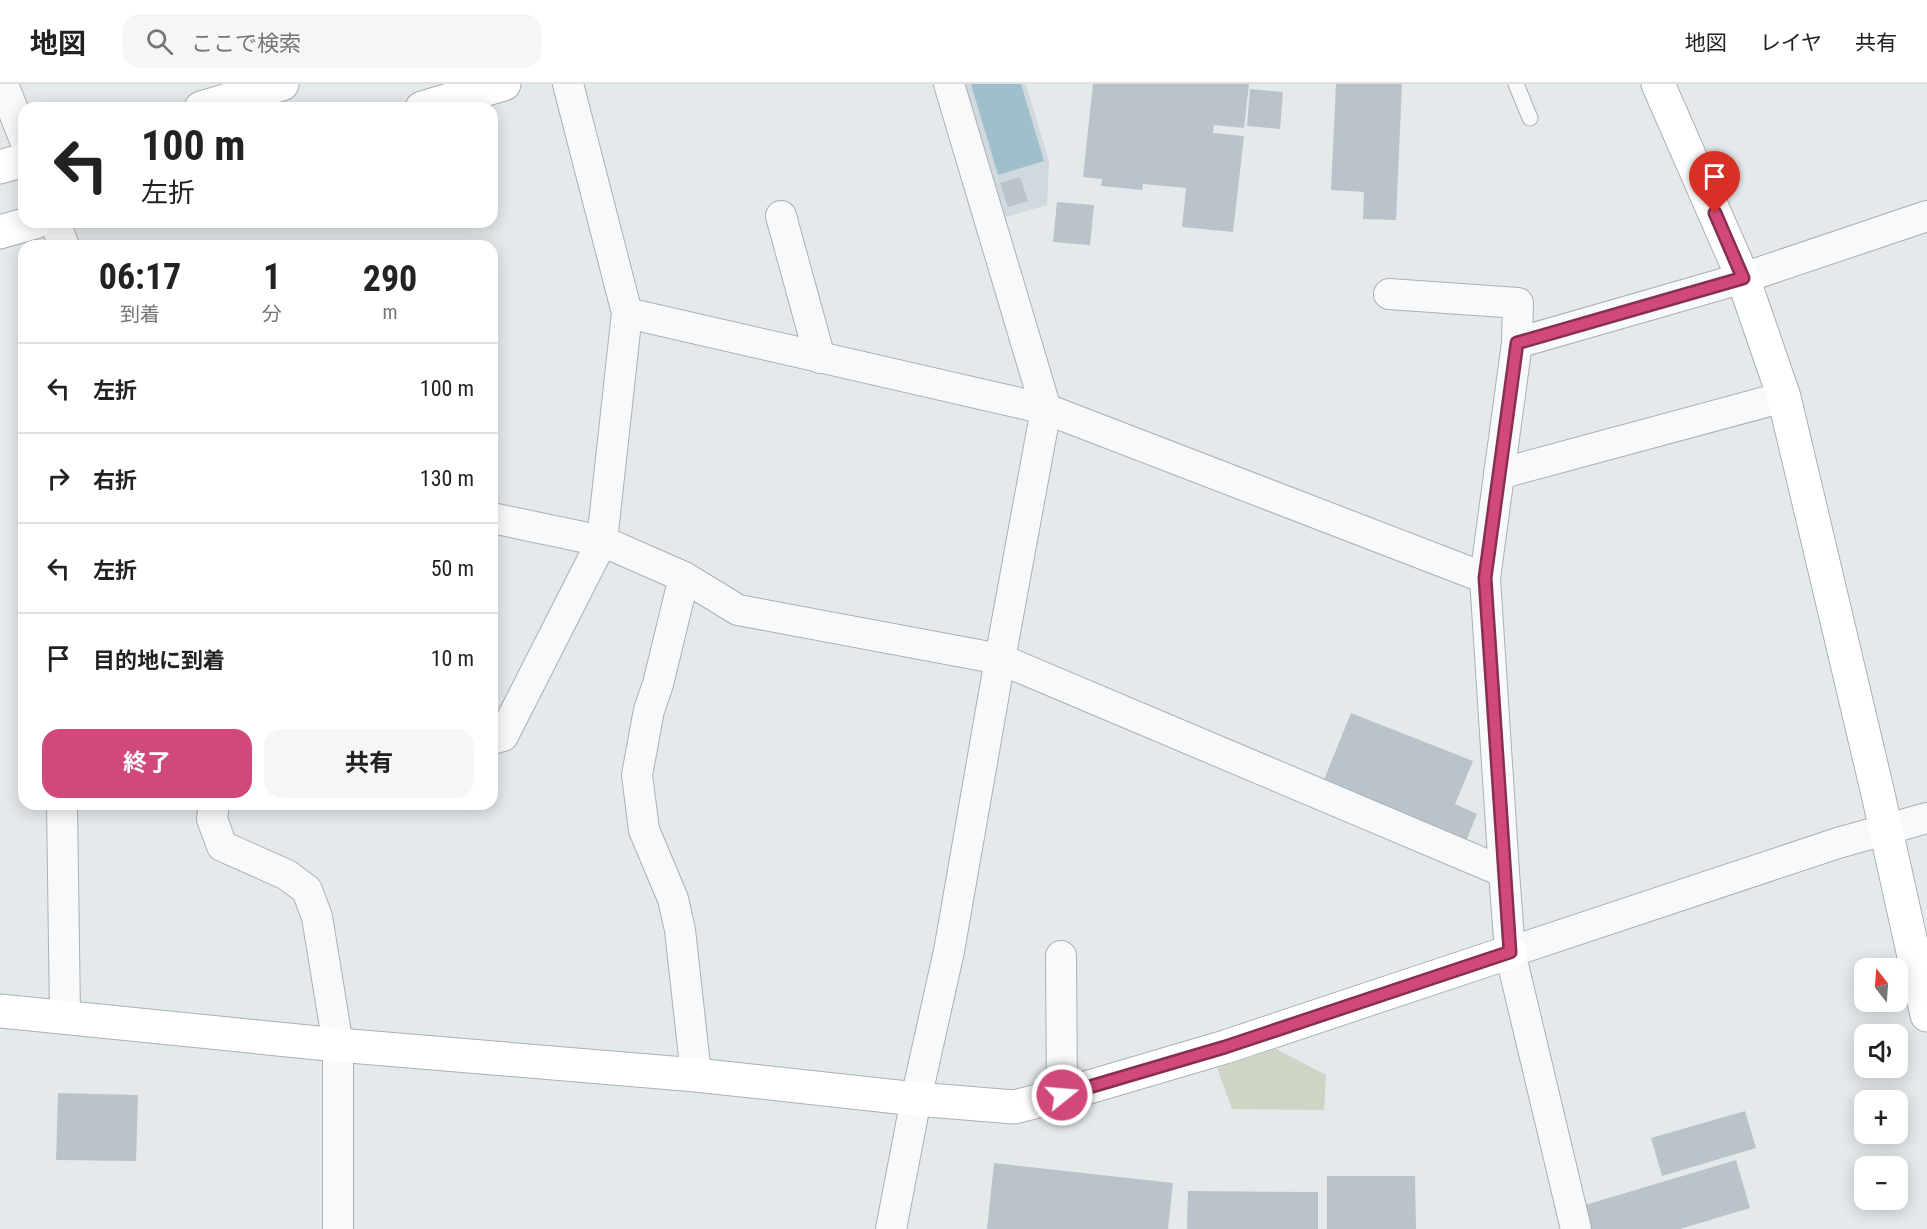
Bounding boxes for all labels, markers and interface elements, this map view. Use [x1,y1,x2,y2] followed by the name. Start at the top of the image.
[122,14,542,68] search box
[143,25,176,58] icon: search
[30,27,86,60] text: 地図
[191,31,301,56] text: ここで検索
[1685,31,1727,55] text: 地図
[1760,31,1822,55] text: レイヤ
[1855,31,1897,55] text: 共有
[141,121,246,170] text: 100 m
[42,126,120,204] icon: left
[1689,151,1740,213] pin
[1698,160,1731,193] icon: arrive
[141,177,195,209] text: 左折
[99,256,181,298] text: 06:17
[263,256,281,298] text: 1
[363,258,417,300] text: 290
[382,300,398,324] text: m
[120,302,160,326] text: 到着
[262,302,282,326] text: 分
[42,372,75,405] icon: left
[420,376,474,401] text: 100 m
[93,378,137,403] text: 左折
[42,462,75,495] icon: right
[420,466,474,491] text: 130 m
[93,468,137,493] text: 右折
[42,552,75,585] icon: left
[431,556,474,581] text: 50 m
[93,558,137,583] text: 左折
[42,642,75,675] icon: arrive
[431,646,474,671] text: 10 m
[93,648,225,673] text: 目的地に到着
[42,729,252,798] button: 終了
[264,729,474,798] button: 共有
[1854,958,1908,1012] north arrow
[1854,958,1908,1210] map controls
[1854,1024,1908,1078] button: sound
[1030,1063,1094,1127] position arrow
[1854,1090,1908,1144] button: +
[1854,1156,1908,1210] button: −

